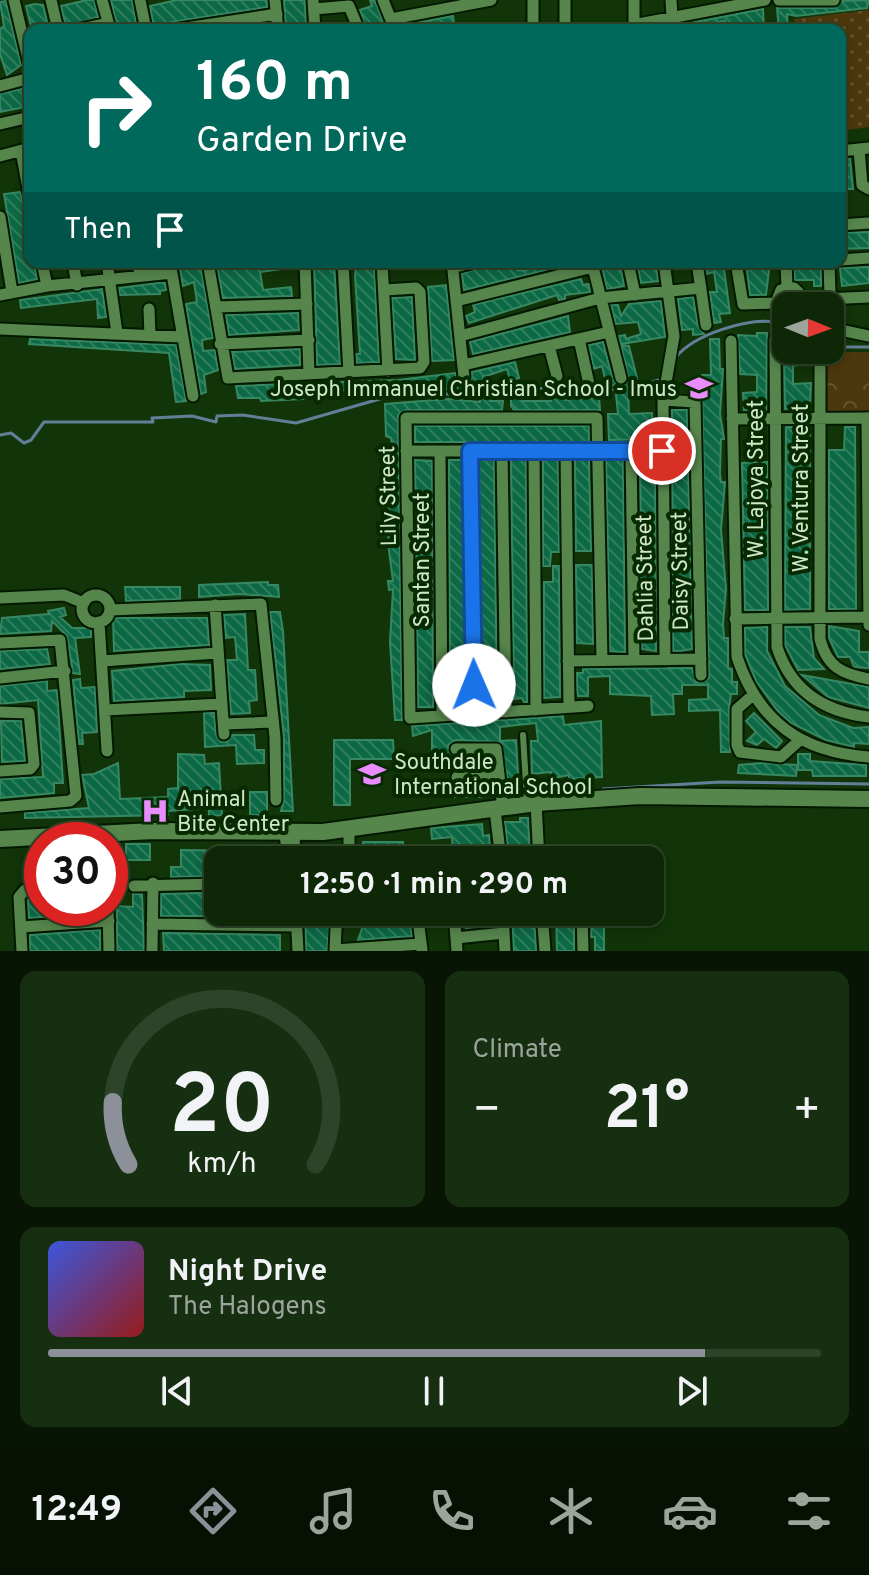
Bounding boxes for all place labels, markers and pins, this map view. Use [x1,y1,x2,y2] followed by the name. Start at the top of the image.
[684,373,714,403] school or university icon: Joseph Immanuel Christian School - Imus
[270,377,677,404] place label: Joseph Immanuel Christian School - Imus
[628,417,696,485] pin
[394,750,592,802] place label: Southdale International School
[357,759,387,789] school or university icon: Southdale International School
[177,787,290,839] place label: Animal Bite Center
[140,796,170,826] hospital icon: Animal Bite Center

